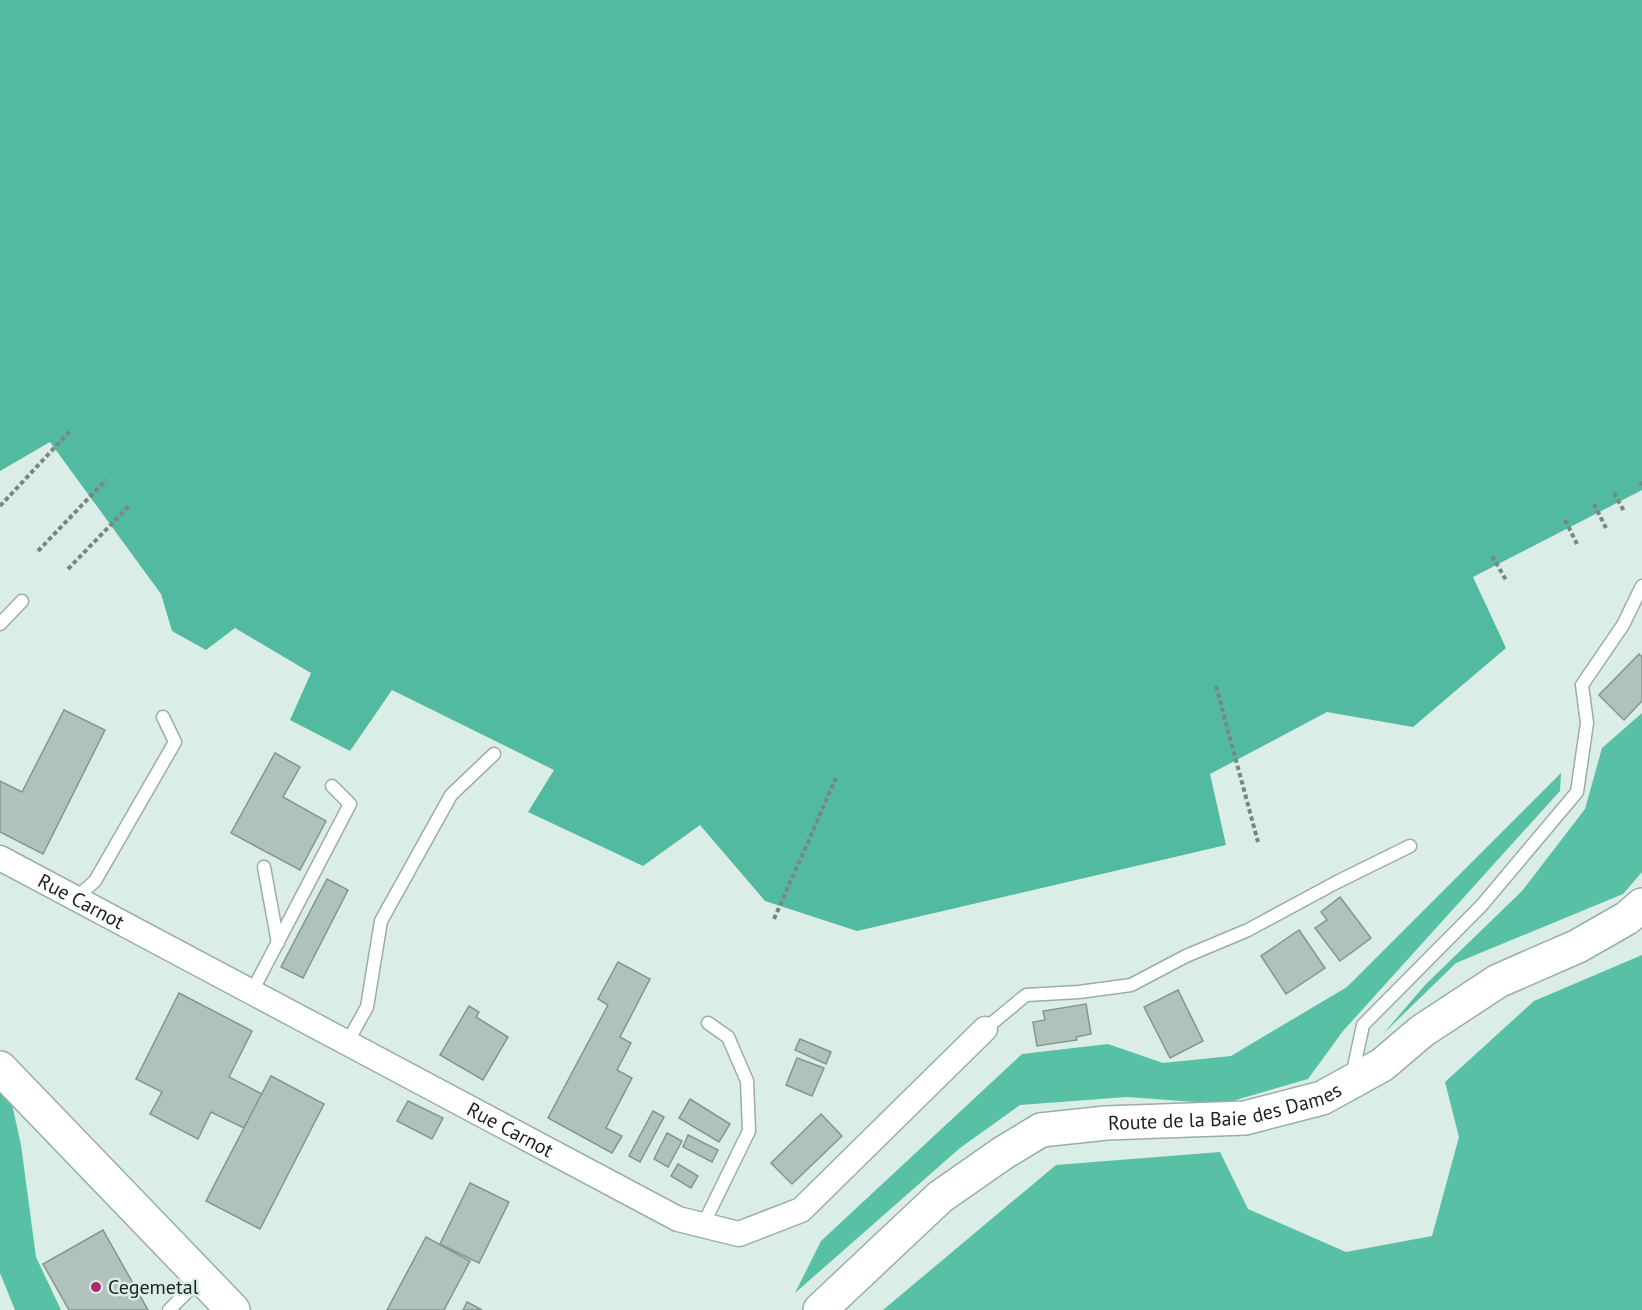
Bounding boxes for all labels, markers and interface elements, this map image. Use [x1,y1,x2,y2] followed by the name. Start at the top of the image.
[33,868,129,935] street label: Rue Carnot
[1108,1077,1346,1136] street label: Route de la Baie des Dames
[462,1096,558,1163] street label: Rue Carnot
[108,1274,199,1300] place label: Cegemetal
[89,1280,103,1294] marker: Cegemetal

